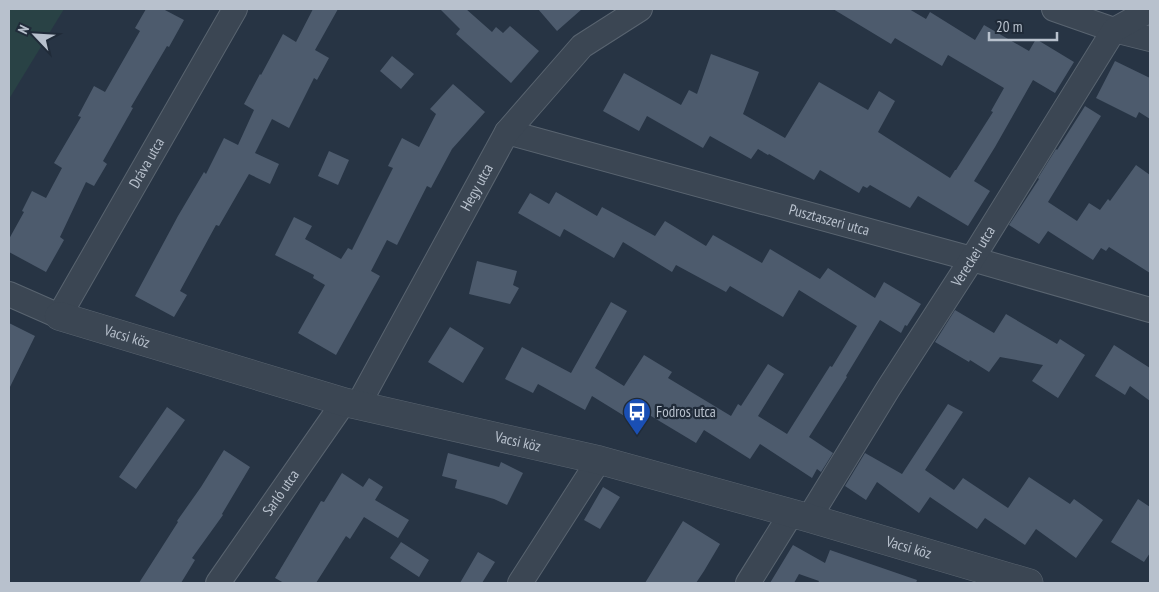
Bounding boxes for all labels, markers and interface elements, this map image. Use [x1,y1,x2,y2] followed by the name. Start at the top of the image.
[10,10,60,60] north arrow
[989,10,1056,42] scale bar
[996,17,1022,36] text: 20 m
[13,22,33,37] text: N
[124,134,168,191] street label: Dráva utca
[456,160,497,214] street label: Hegy utca
[787,199,872,240] street label: Pusztaszeri utca
[946,222,999,291] street label: Vereckei utca
[101,320,152,352] street label: Vacsi köz
[622,397,652,436] bus stop icon: Fodros utca
[656,402,716,421] place label: Fodros utca
[492,426,543,455] street label: Vacsi köz
[258,466,303,519] street label: Sarló utca
[883,531,934,563] street label: Vacsi köz

